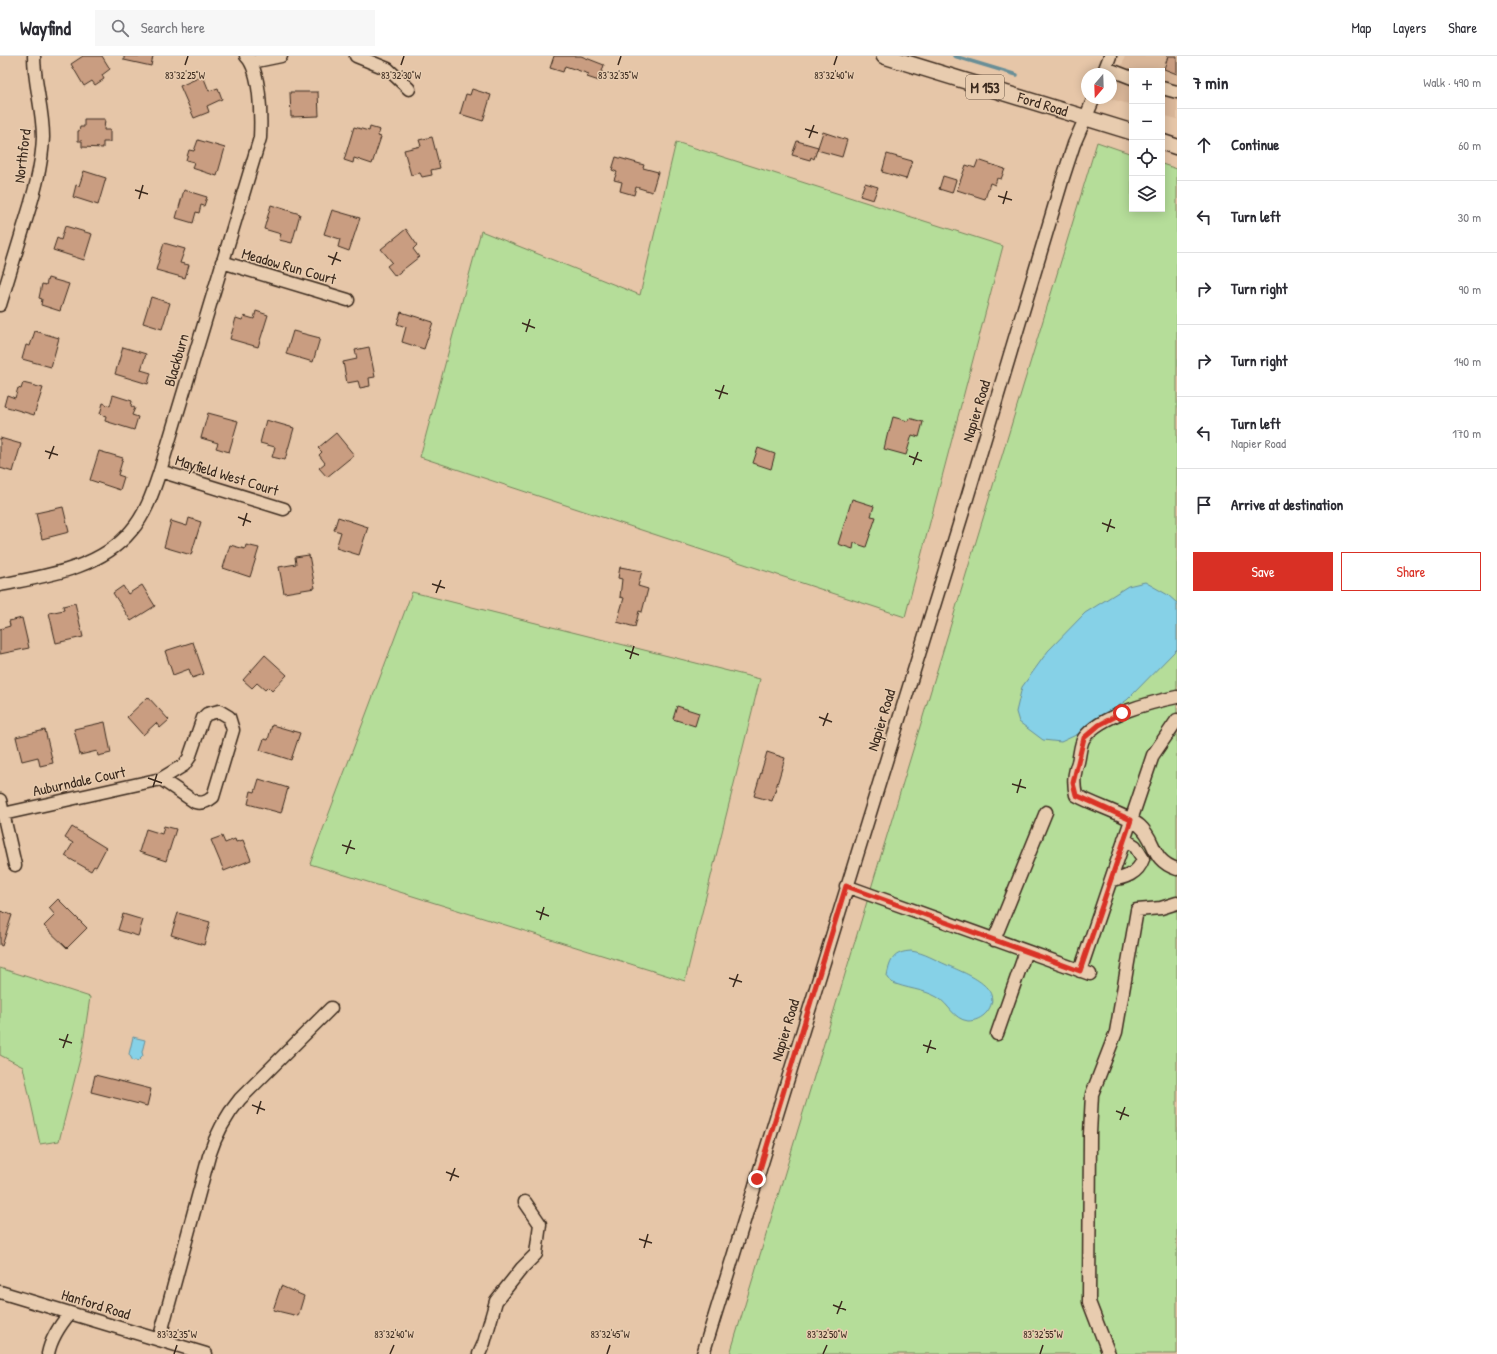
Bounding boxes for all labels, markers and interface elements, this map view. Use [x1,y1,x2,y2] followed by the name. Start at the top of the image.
[95,10,375,46] search box
[20,15,71,41] text: Wayfind
[109,17,131,39] icon: search
[141,17,205,38] text: Search here
[1351,18,1371,37] text: Map
[1393,18,1426,37] text: Layers
[1448,18,1477,37] text: Share
[1081,68,1117,104] north arrow
[1129,68,1165,212] map controls
[1129,68,1165,104] button: +
[165,69,206,82] text: 83°32'25"W
[381,69,422,82] text: 83°32'30"W
[598,69,639,82] text: 83°32'35"W
[814,69,855,82] text: 83°32'40"W
[1193,71,1228,94] text: 7 min
[1423,73,1481,91] text: Walk · 490 m
[966,75,1004,99] road number: M 153
[1014,86,1071,122] street label: Ford Road
[1129,104,1165,140] button: −
[8,128,36,184] street label: Northford
[1193,134,1215,156] icon: ahead
[1231,134,1279,155] text: Continue
[1458,136,1481,154] text: 60 m
[1129,140,1165,176] button: locate
[1129,176,1165,212] button: layers
[1193,206,1215,228] icon: left
[1231,206,1281,227] text: Turn left
[1458,208,1481,226] text: 30 m
[239,242,339,290] street label: Meadow Run Court
[1193,278,1215,300] icon: right
[1231,278,1287,299] text: Turn right
[1459,280,1481,298] text: 90 m
[158,331,194,389] street label: Blackburn
[1193,350,1215,372] icon: right
[1231,350,1287,371] text: Turn right
[1454,352,1481,370] text: 140 m
[957,377,995,444] street label: Napier Road
[1231,413,1281,434] text: Turn left
[1193,422,1215,444] icon: left
[1452,424,1481,442] text: 170 m
[1231,434,1286,452] text: Napier Road
[173,449,282,501] street label: Mayfield West Court
[1193,494,1215,516] icon: arrive
[1231,494,1343,515] text: Arrive at destination
[1193,552,1333,591] button: Save
[1341,552,1481,591] button: Share
[862,686,900,753] street label: Napier Road
[1113,704,1131,722] route start
[31,761,128,801] street label: Auburndale Court
[766,996,804,1063] street label: Napier Road
[748,1170,766,1188] route end
[59,1284,133,1324] street label: Hanford Road
[157,1328,198,1341] text: 83°32'35"W
[374,1328,415,1341] text: 83°32'40"W
[590,1328,630,1341] text: 83°32'45"W
[807,1328,848,1341] text: 83°32'50"W
[1023,1328,1064,1341] text: 83°32'55"W

